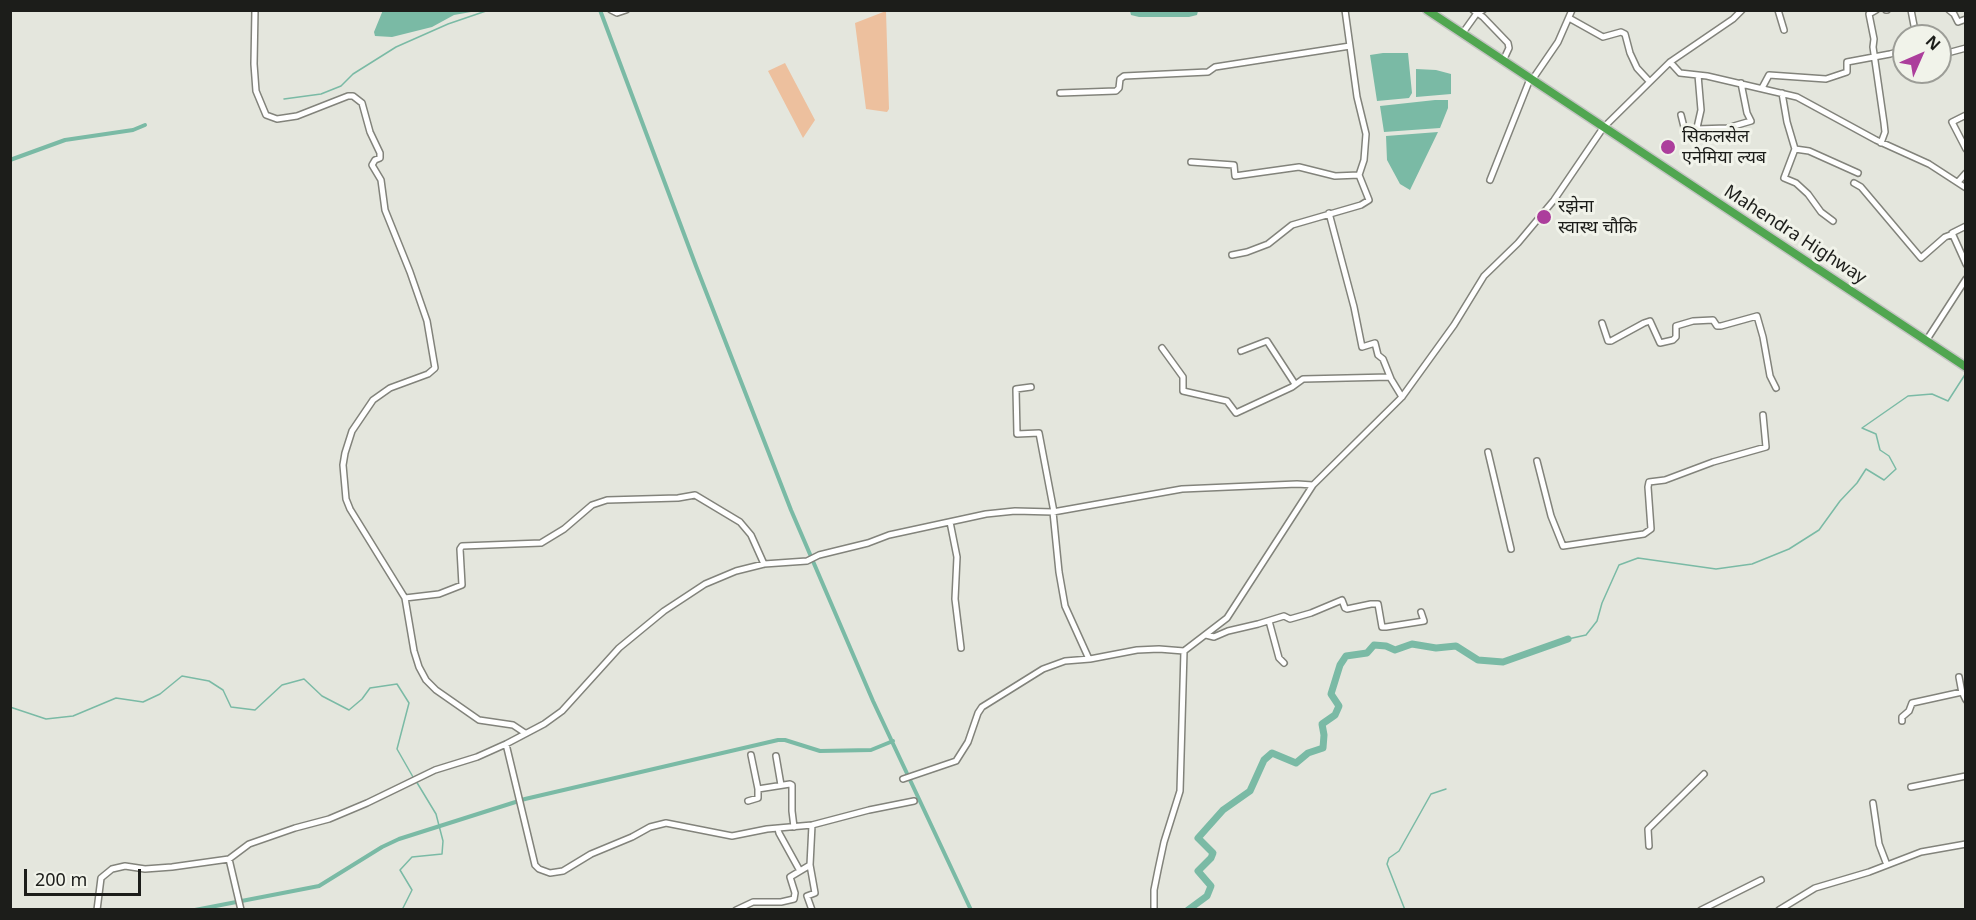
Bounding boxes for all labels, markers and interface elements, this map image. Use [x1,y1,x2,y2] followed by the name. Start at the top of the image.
[1892,24,1952,84] north arrow
[1921,30,1946,55] text: N
[1682,126,1766,168] place label: सिकलसेल एनेमिया ल्यब
[1659,138,1677,156] marker: सिकलसेल एनेमिया ल्यब
[1720,181,1870,289] street label: Mahendra Highway
[1558,196,1637,238] place label: रझेना स्वास्थ चौकि
[1535,208,1553,226] marker: रझेना स्वास्थ चौकि
[27,857,144,895] scale bar
[35,867,87,891] text: 200 m

